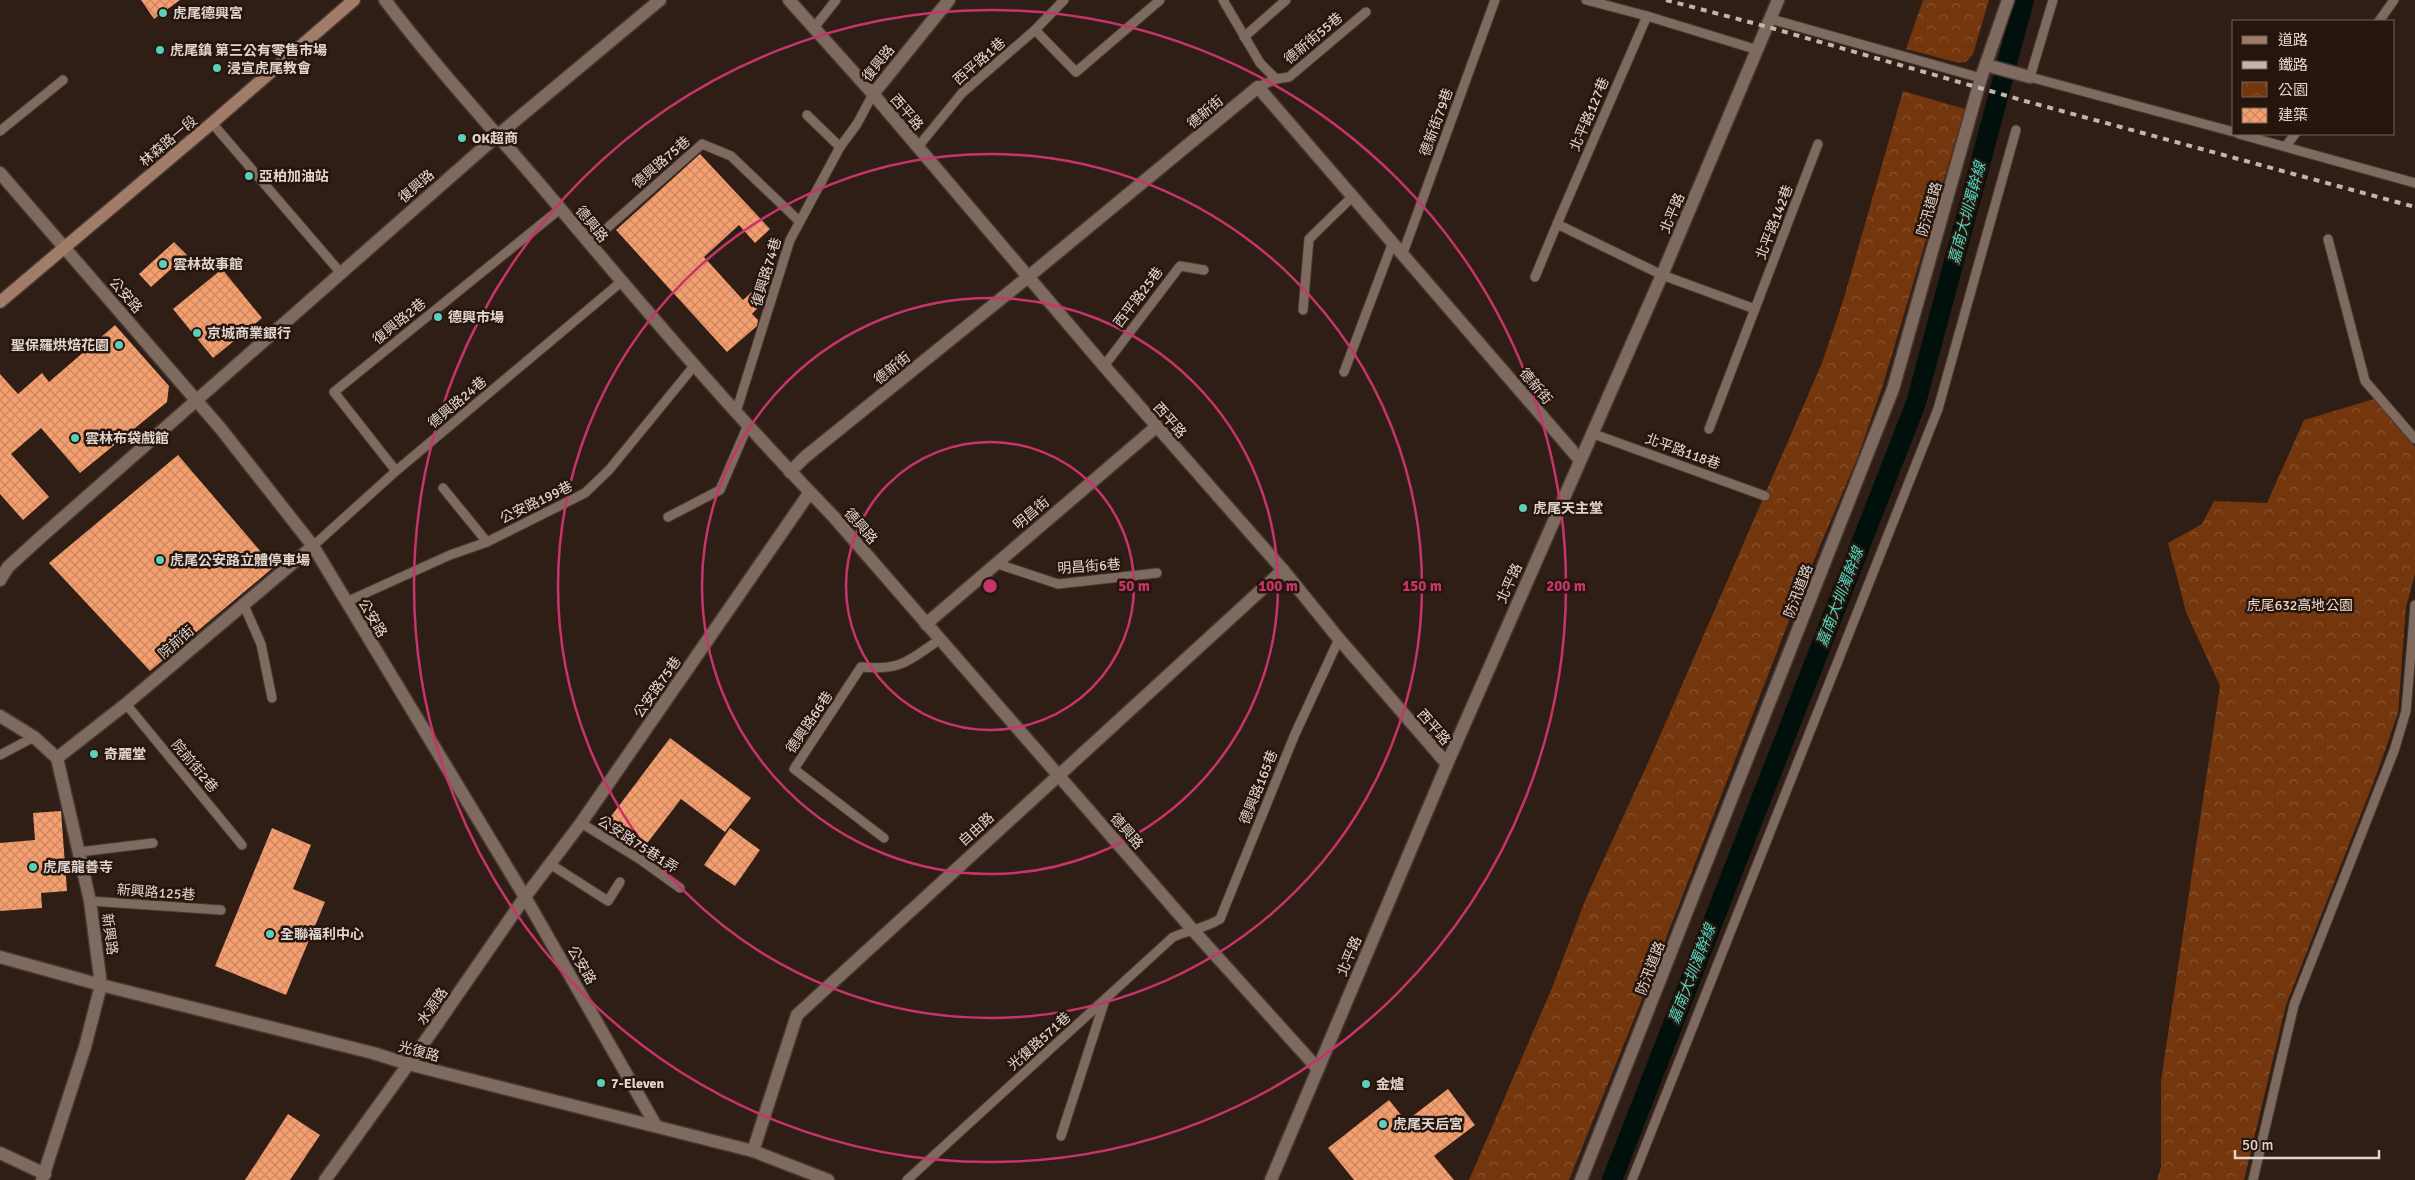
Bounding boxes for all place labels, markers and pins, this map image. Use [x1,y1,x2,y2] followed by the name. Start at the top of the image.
[173,5,243,22] place label: 虎尾德興宮
[157,7,169,19] marker: 虎尾德興宮
[170,42,327,59] place label: 虎尾鎮 第三公有零售市場
[154,44,166,56] marker: 虎尾鎮 第三公有零售市場
[227,60,311,77] place label: 浸宣虎尾教會
[211,62,223,74] marker: 浸宣虎尾教會
[472,130,518,147] place label: OK超商
[456,132,468,144] marker: OK超商
[259,168,329,185] place label: 亞柏加油站
[243,170,255,182] marker: 亞柏加油站
[173,256,243,273] place label: 雲林故事館
[157,258,169,270] marker: 雲林故事館
[448,309,504,326] place label: 德興市場
[432,311,444,323] marker: 德興市場
[207,325,291,342] place label: 京城商業銀行
[191,327,203,339] marker: 京城商業銀行
[11,337,109,354] place label: 聖保羅烘焙花園
[113,339,125,351] marker: 聖保羅烘焙花園
[85,430,169,447] place label: 雲林布袋戲館
[69,432,81,444] marker: 雲林布袋戲館
[1533,500,1603,517] place label: 虎尾天主堂
[1517,502,1529,514] marker: 虎尾天主堂
[170,552,310,569] place label: 虎尾公安路立體停車場
[154,554,166,566] marker: 虎尾公安路立體停車場
[981,577,999,595] centre of rings
[104,746,146,763] place label: 奇麗堂
[88,748,100,760] marker: 奇麗堂
[43,859,113,876] place label: 虎尾龍善寺
[27,861,39,873] marker: 虎尾龍善寺
[280,926,364,943] place label: 全聯福利中心
[264,928,276,940] marker: 全聯福利中心
[611,1075,664,1092] place label: 7-Eleven
[1376,1076,1404,1093] place label: 金爐
[595,1077,607,1089] marker: 7-Eleven
[1360,1078,1372,1090] marker: 金爐
[1393,1116,1463,1133] place label: 虎尾天后宮
[1377,1118,1389,1130] marker: 虎尾天后宮

